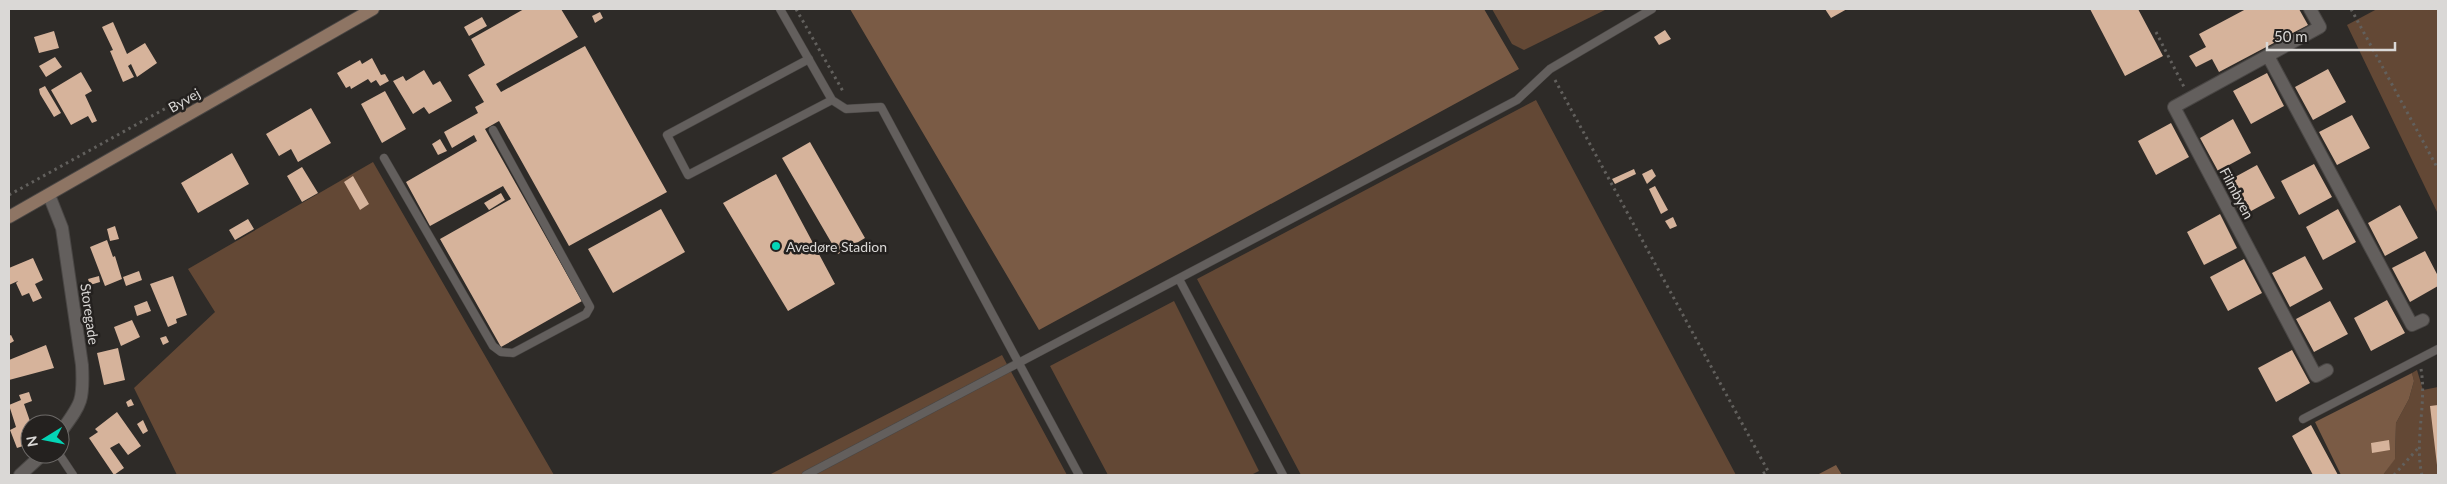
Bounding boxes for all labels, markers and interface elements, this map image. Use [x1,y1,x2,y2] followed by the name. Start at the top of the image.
[2267,20,2394,52] scale bar
[2274,27,2308,45] text: 50 m
[165,84,203,116] street label: Byvej
[2216,164,2258,222] street label: Filmbyen
[786,238,887,255] place label: Avedøre Stadion
[770,240,782,252] marker: Avedøre Stadion
[77,282,103,346] street label: Storegade
[20,414,70,464] north arrow
[22,435,41,448] text: N

